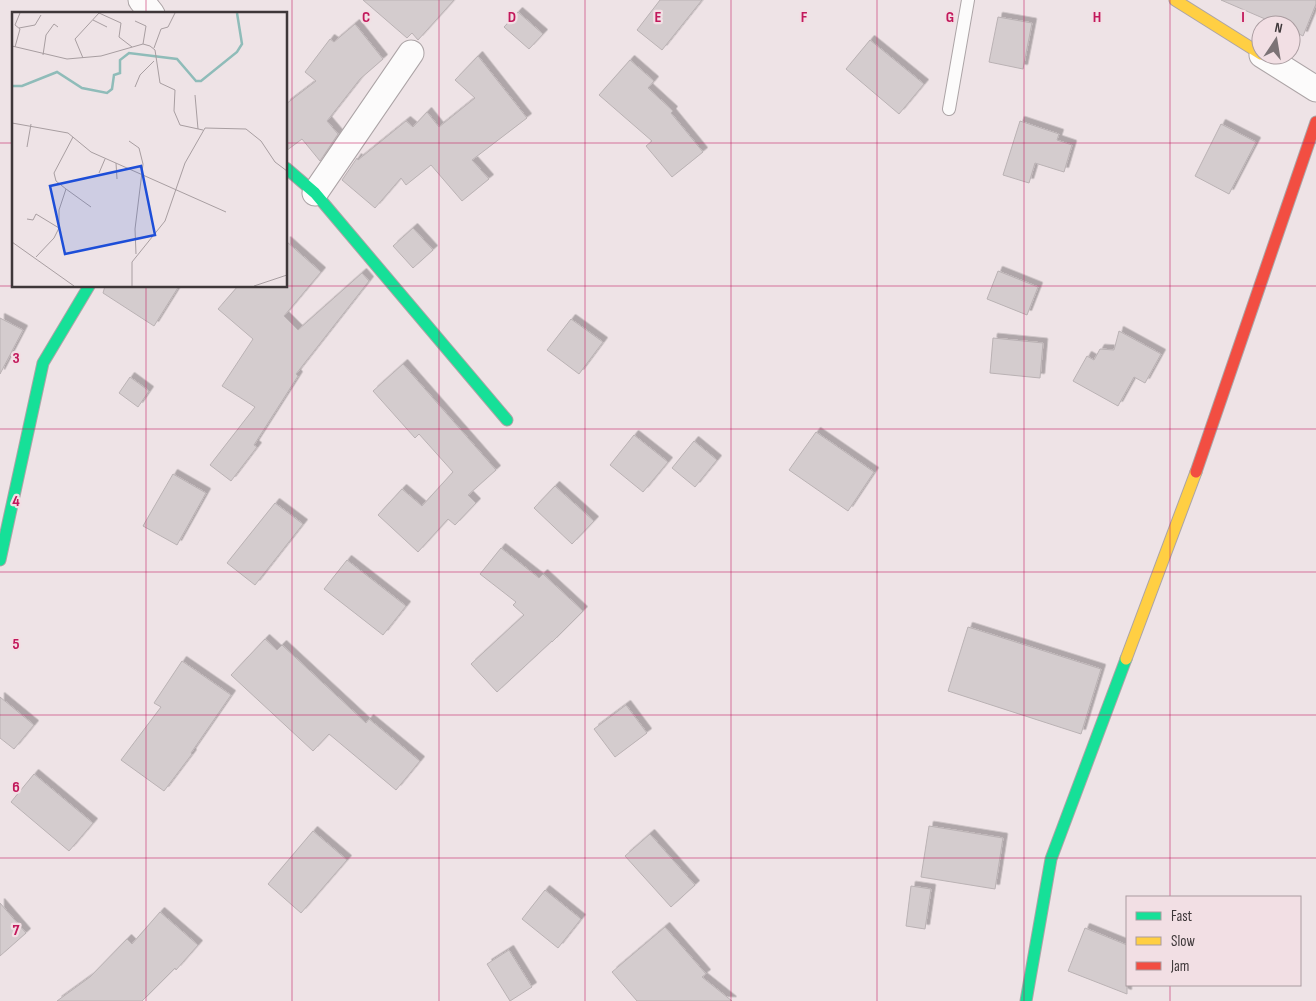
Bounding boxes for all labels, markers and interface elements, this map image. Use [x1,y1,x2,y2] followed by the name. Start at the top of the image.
[362,8,370,27] text: C
[508,8,516,27] text: D
[655,8,662,27] text: E
[801,8,808,27] text: F
[946,8,954,27] text: G
[1093,8,1101,27] text: H
[1241,8,1245,27] text: I
[12,12,288,288] inset map
[1251,15,1301,65] north arrow
[1273,19,1284,37] text: N
[12,349,20,368] text: 3
[12,492,20,511] text: 4
[12,635,20,654] text: 5
[12,778,20,797] text: 6
[1126,896,1301,986] legend
[1171,907,1193,926] text: Fast
[13,921,20,940] text: 7
[1171,932,1195,951] text: Slow
[1170,957,1189,976] text: Jam

